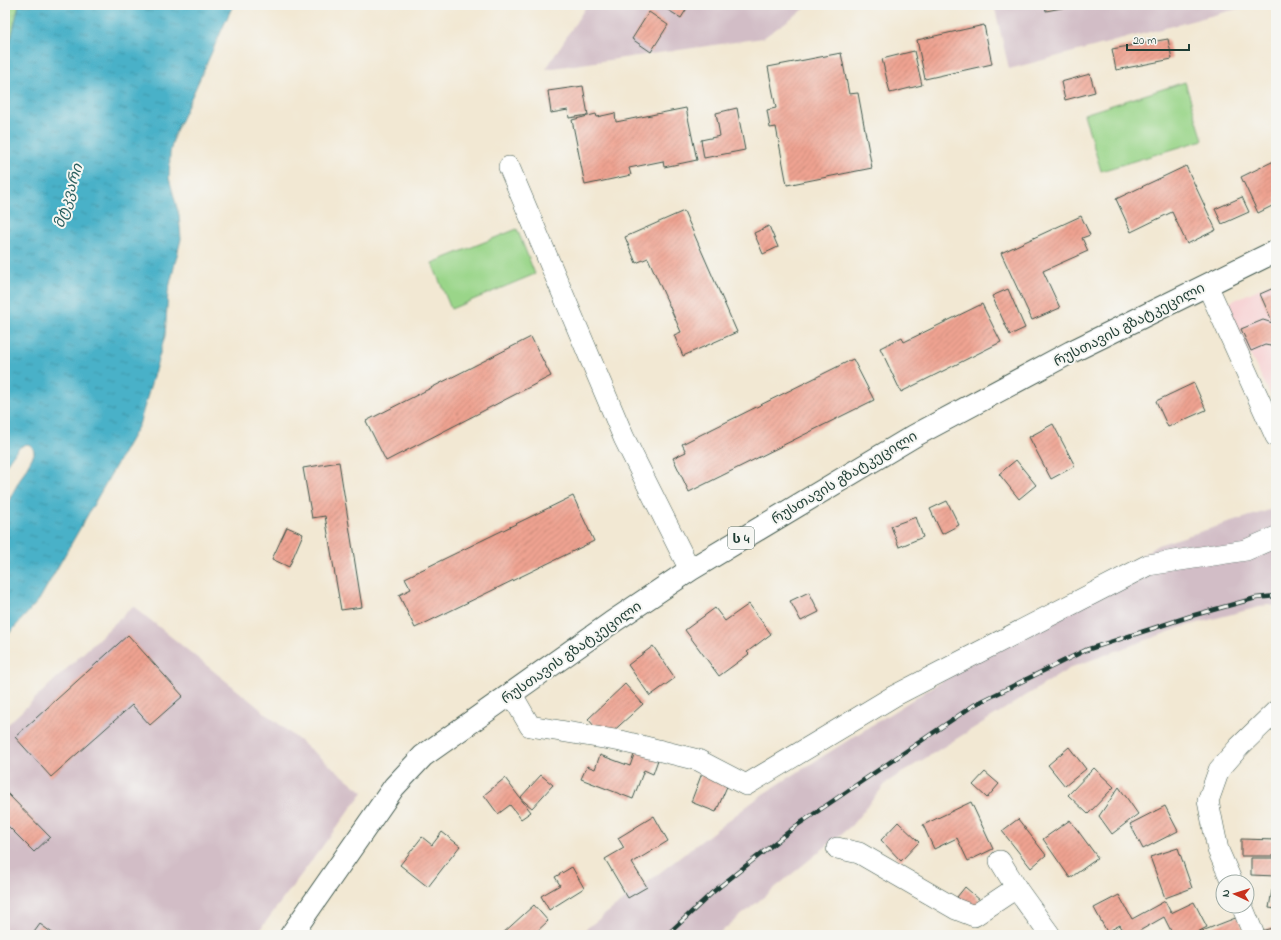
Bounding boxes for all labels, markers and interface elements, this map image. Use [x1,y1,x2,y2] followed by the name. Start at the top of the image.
[1127,26,1189,52] scale bar
[1133,32,1156,50] text: 20 m
[49,160,90,231] water label: მტკვარი
[1050,278,1209,373] street label: რუსთავის გზატკეცილი
[768,426,922,530] street label: რუსთავის გზატკეცილი
[728,527,754,549] road number: ს 4
[497,597,646,710] street label: რუსთავის გზატკეცილი
[1215,874,1255,914] north arrow
[1218,889,1234,898] text: N

